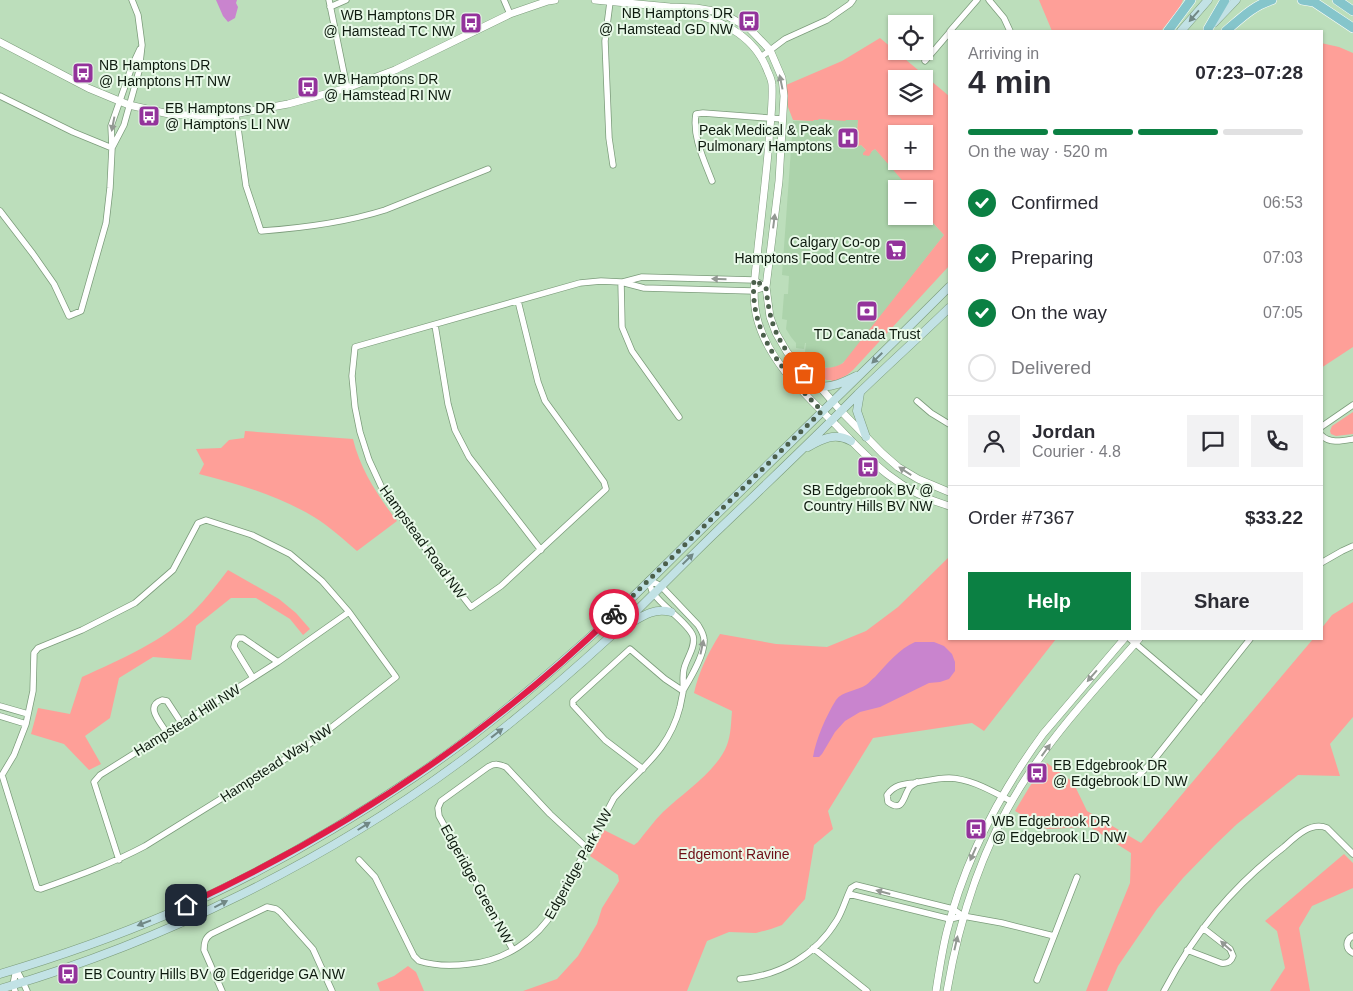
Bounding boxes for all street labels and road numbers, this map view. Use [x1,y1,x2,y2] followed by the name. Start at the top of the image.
[377,482,470,602] street label: Hampstead Road NW
[131,680,244,759] street label: Hampstead Hill NW
[217,720,336,805] street label: Hampstead Way NW
[541,805,615,922] street label: Edgeridge Park NW
[438,822,517,947] street label: Edgeridge Green NW

